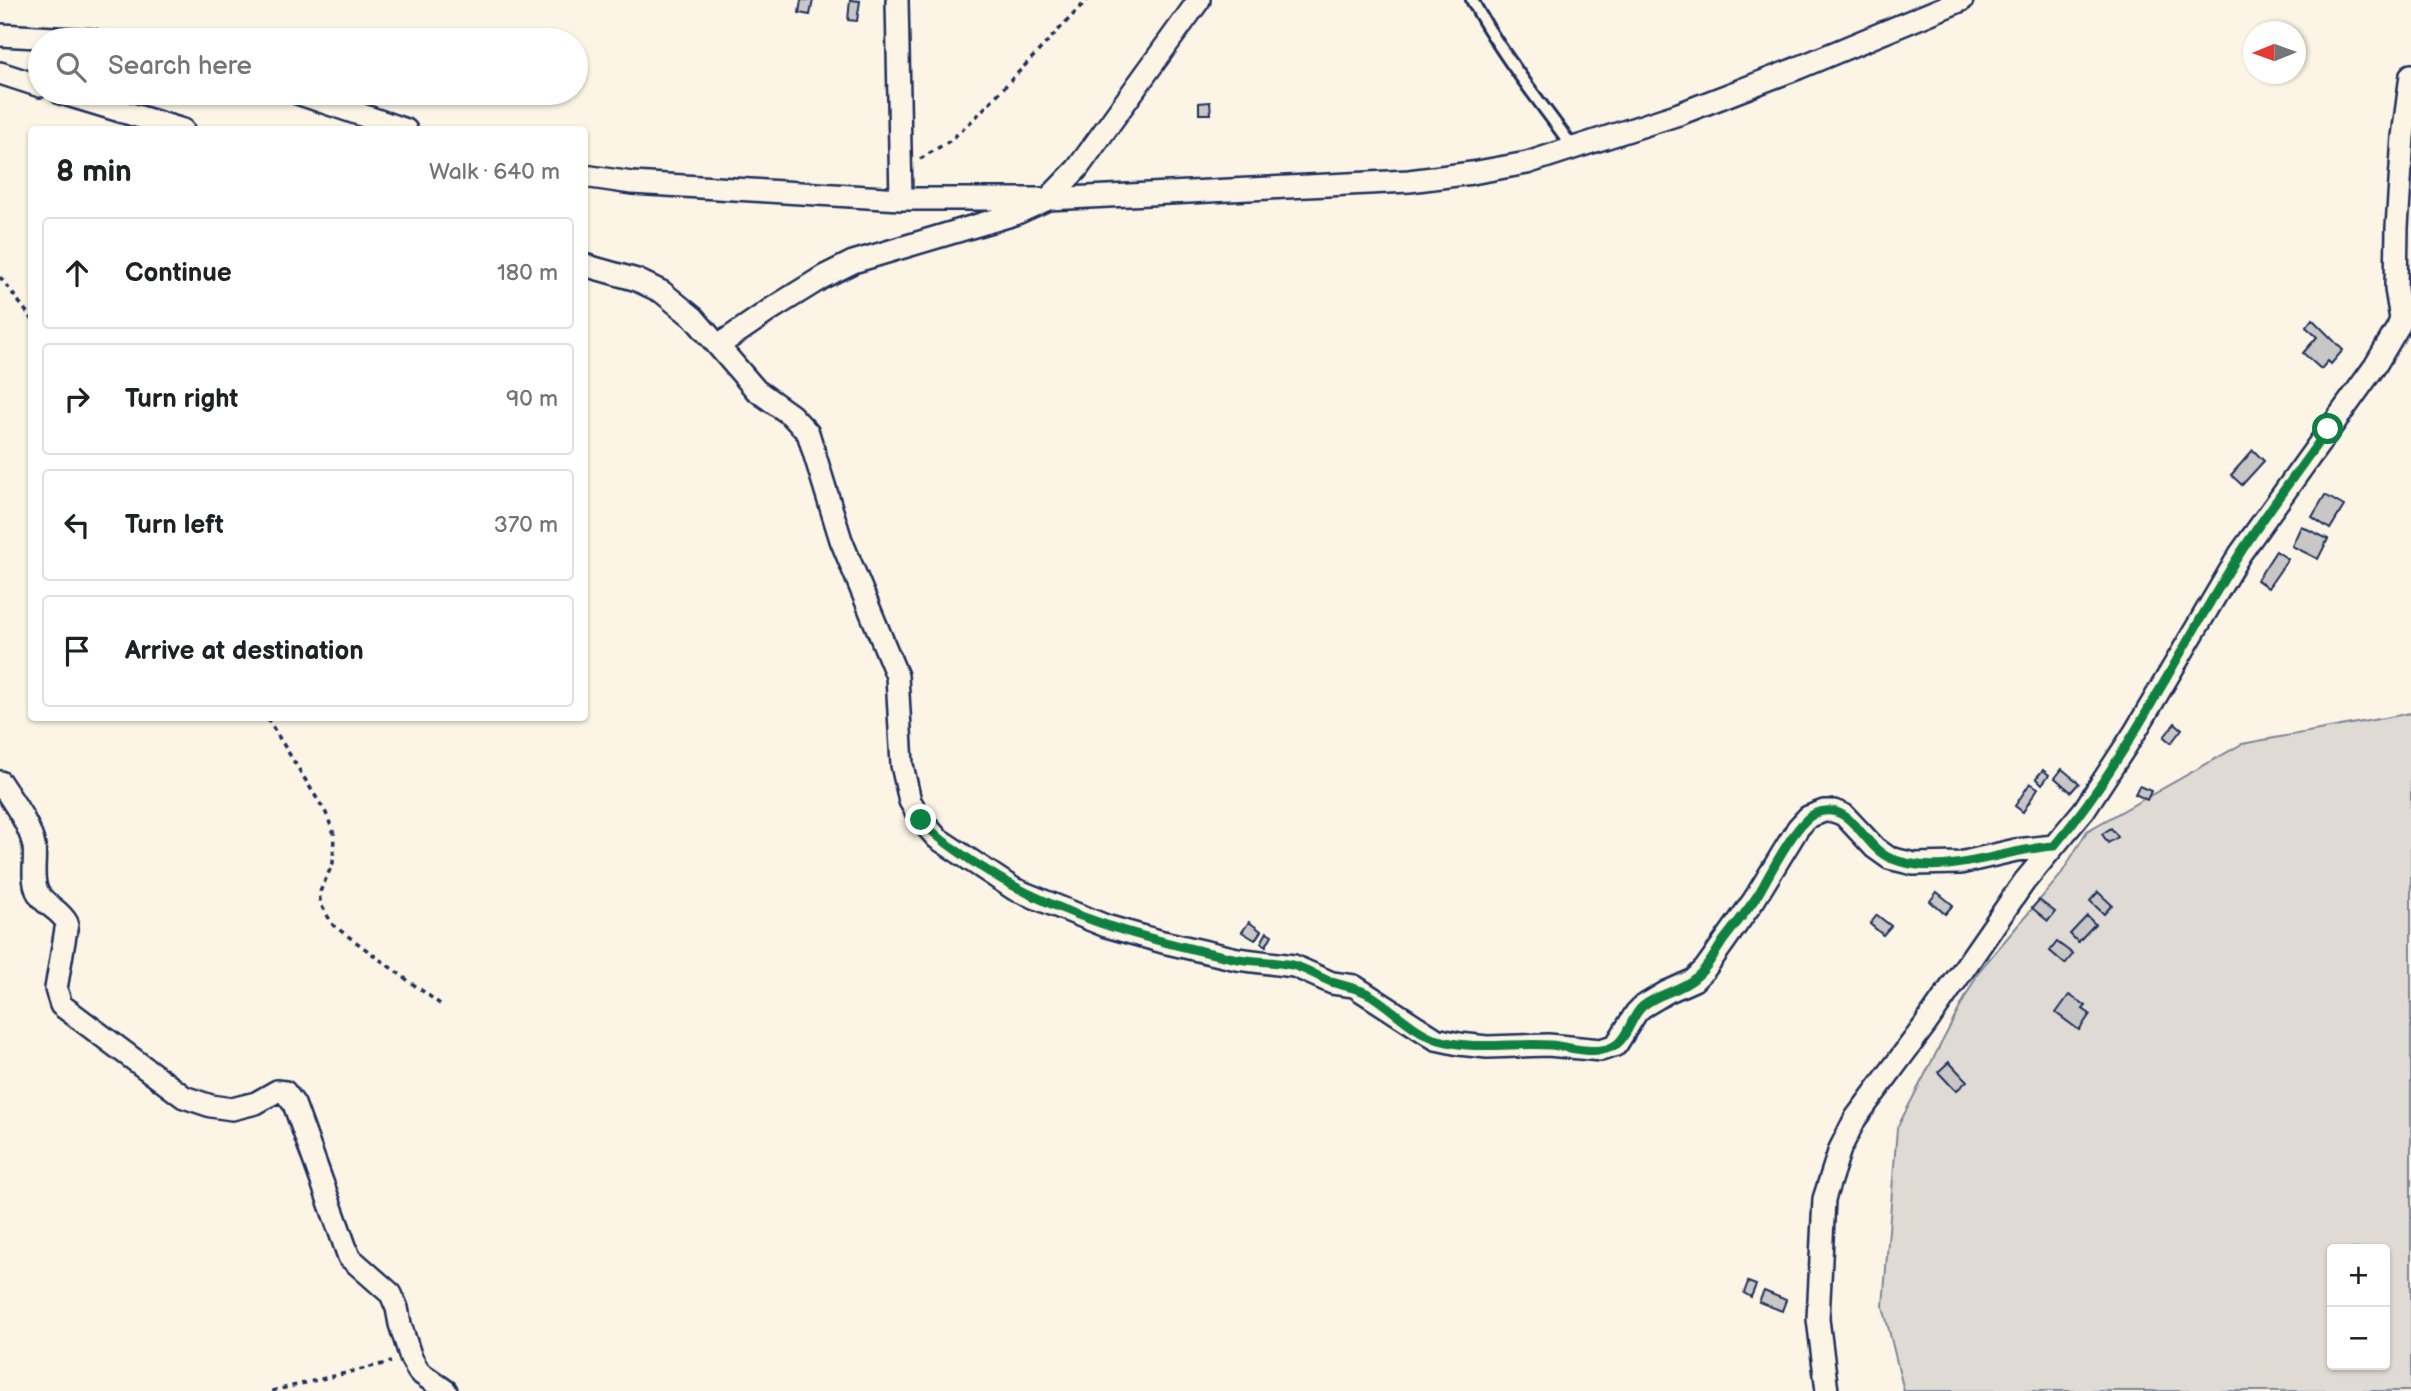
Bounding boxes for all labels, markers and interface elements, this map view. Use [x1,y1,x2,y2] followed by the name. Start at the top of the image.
[2243,21,2306,84] north arrow
[28,28,588,105] search box
[52,48,90,86] icon: search
[108,51,252,82] text: Search here
[56,154,132,190] text: 8 min
[429,158,560,186] text: Walk · 640 m
[58,254,96,292] icon: ahead
[125,258,232,289] text: Continue
[497,259,558,287] text: 180 m
[58,380,96,418] icon: right
[125,384,238,415] text: Turn right
[506,385,558,413] text: 90 m
[2312,413,2343,444] route start
[58,506,96,544] icon: left
[125,510,224,541] text: Turn left
[494,511,558,539] text: 370 m
[58,632,96,670] icon: arrive
[125,636,364,667] text: Arrive at destination
[905,804,936,835] route end
[2327,1244,2390,1370] map controls
[2327,1244,2390,1307] button: +
[2327,1307,2390,1370] button: −

